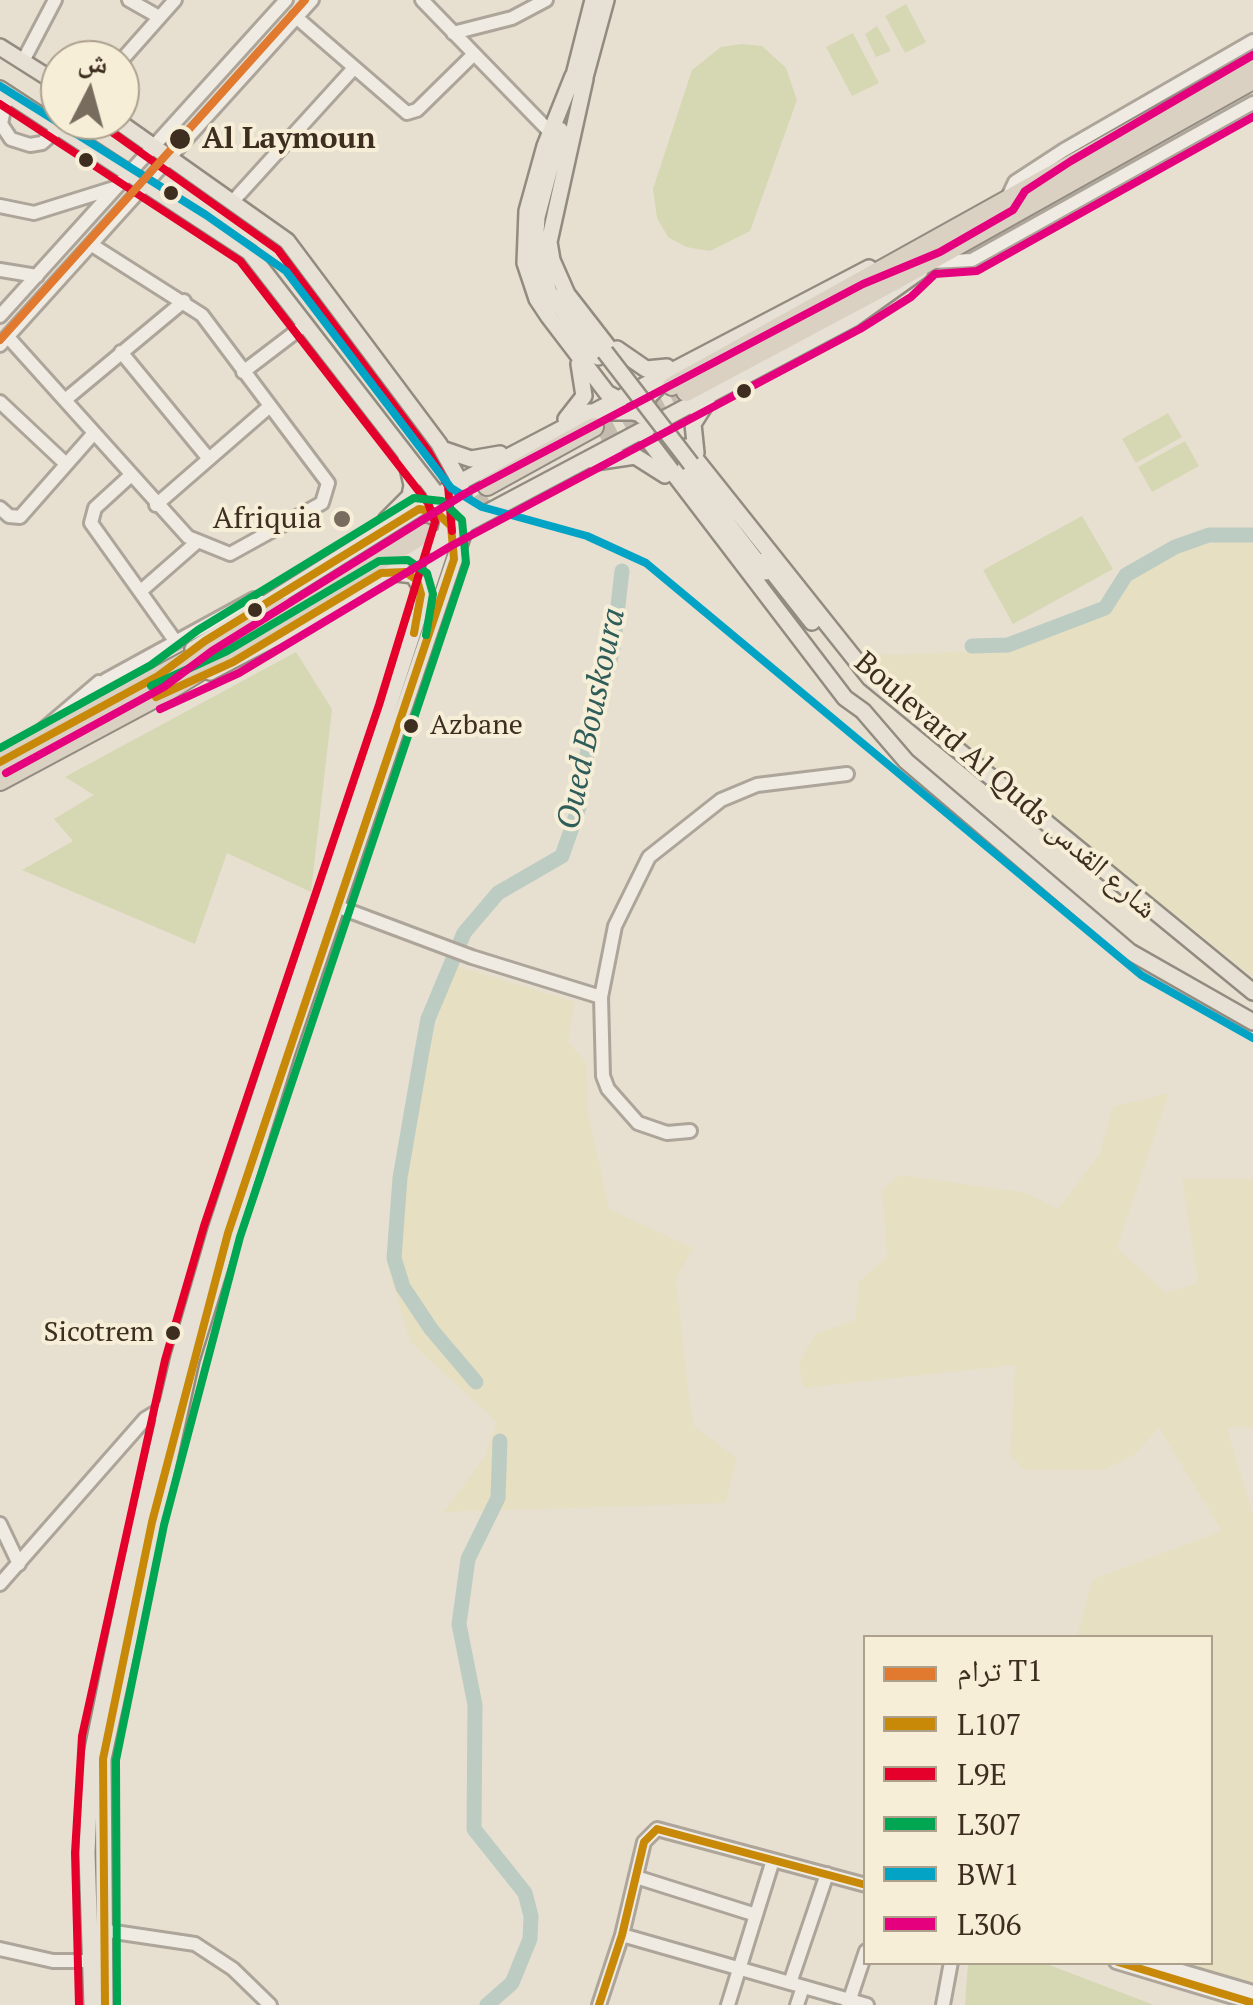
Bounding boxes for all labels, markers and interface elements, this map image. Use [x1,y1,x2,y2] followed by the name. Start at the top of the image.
[40,40,140,140] north arrow
[76,42,110,82] text: ش
[202,121,375,157] place label: Al Laymoun
[167,126,193,152] marker: Al Laymoun
[76,150,96,170] unlabelled marker
[161,183,181,203] unlabelled marker
[734,381,754,401] unlabelled marker
[213,501,322,537] place label: Afriquia
[331,508,353,530] marker: Afriquia
[245,600,265,620] unlabelled marker
[550,605,634,833] water label: Oued Bouskoura
[846,645,1164,927] street label: Boulevard Al Quds شارع القدس
[430,709,523,743] place label: Azbane
[401,716,421,736] marker: Azbane
[43,1316,154,1350] place label: Sicotrem
[163,1323,183,1343] marker: Sicotrem
[863,1635,1213,1965] legend
[957,1650,1043,1690] text: ترام T1
[957,1704,1021,1744] text: L107
[957,1754,1007,1794] text: L9E
[957,1804,1021,1844] text: L307
[957,1854,1019,1894] text: BW1
[957,1904,1021,1944] text: L306

